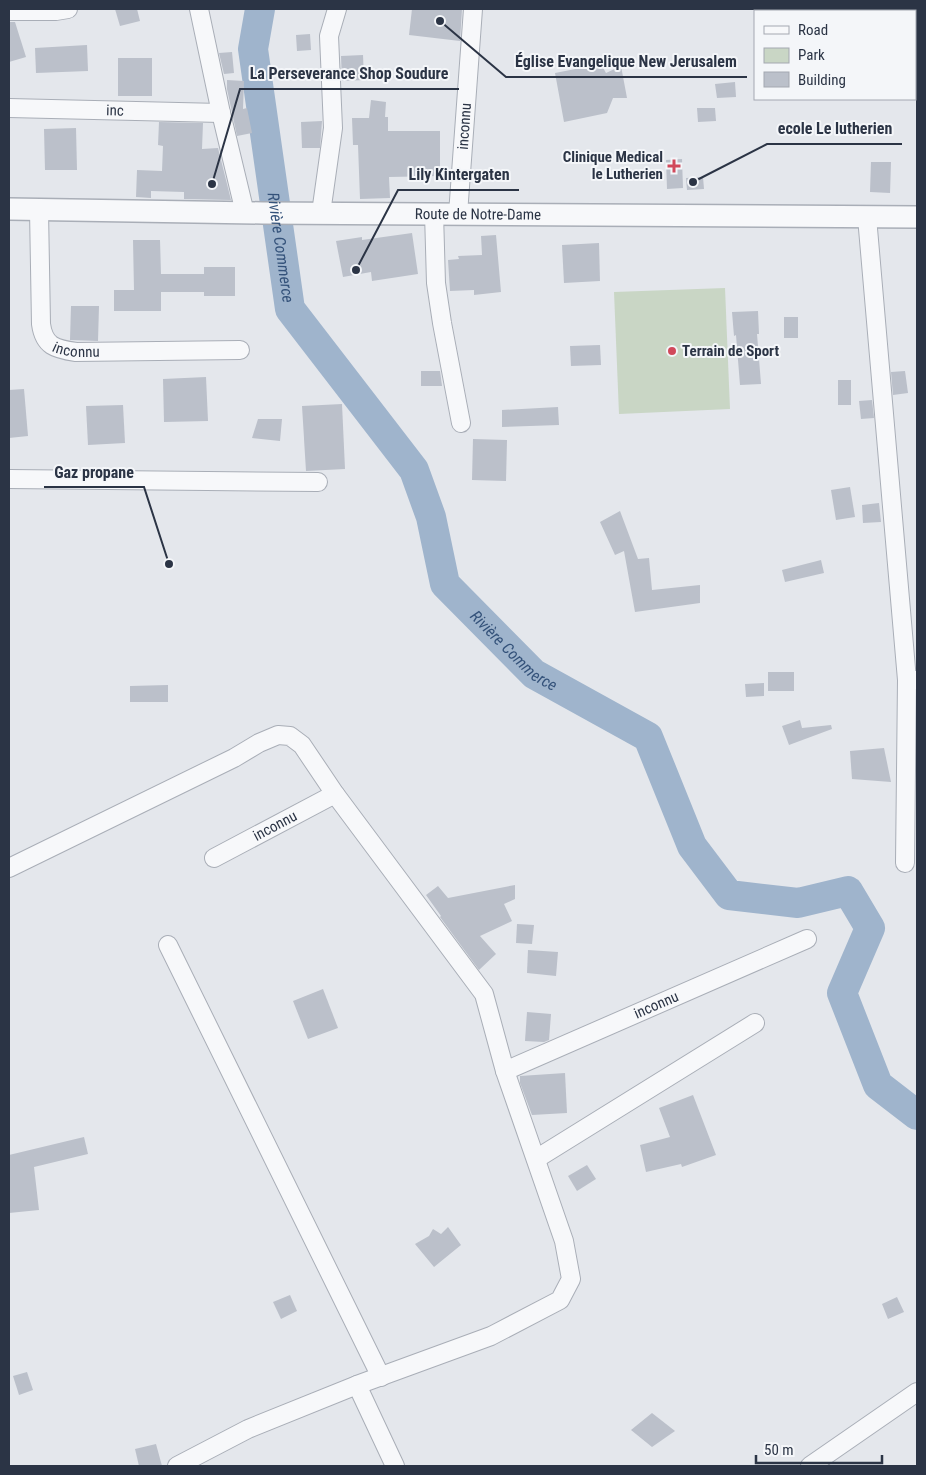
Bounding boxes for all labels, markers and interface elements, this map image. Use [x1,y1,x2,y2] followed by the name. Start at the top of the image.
[754,10,916,100] legend
[798,21,828,39] text: Road
[506,46,747,77] callout: Église Evangelique New Jerusalem
[798,46,825,64] text: Park
[515,52,737,71] text: Église Evangelique New Jerusalem
[240,58,459,89] callout: La Perseverance Shop Soudure
[250,64,449,83] text: La Perseverance Shop Soudure
[798,71,846,89] text: Building
[106,101,124,120] street label: inc
[454,102,475,150] street label: inconnu
[767,113,902,144] callout: ecole Le lutherien
[778,119,892,138] text: ecole Le lutherien
[563,148,663,183] place label: Clinique Medical le Lutherien
[398,159,519,190] callout: Lily Kintergaten
[667,159,681,173] marker: Clinique Medical le Lutherien
[408,165,510,184] text: Lily Kintergaten
[264,191,298,304] water label: Rivière Commerce
[415,205,541,224] street label: Route de Notre-Dame
[50,338,100,361] street label: inconnu
[682,342,779,360] place label: Terrain de Sport
[666,345,678,357] marker: Terrain de Sport
[44,456,144,487] callout: Gaz propane
[54,463,134,482] text: Gaz propane
[467,606,561,694] water label: Rivière Commerce
[250,807,300,845] street label: inconnu
[631,987,681,1023] street label: inconnu
[756,1432,882,1464] scale bar
[764,1441,794,1459] text: 50 m

